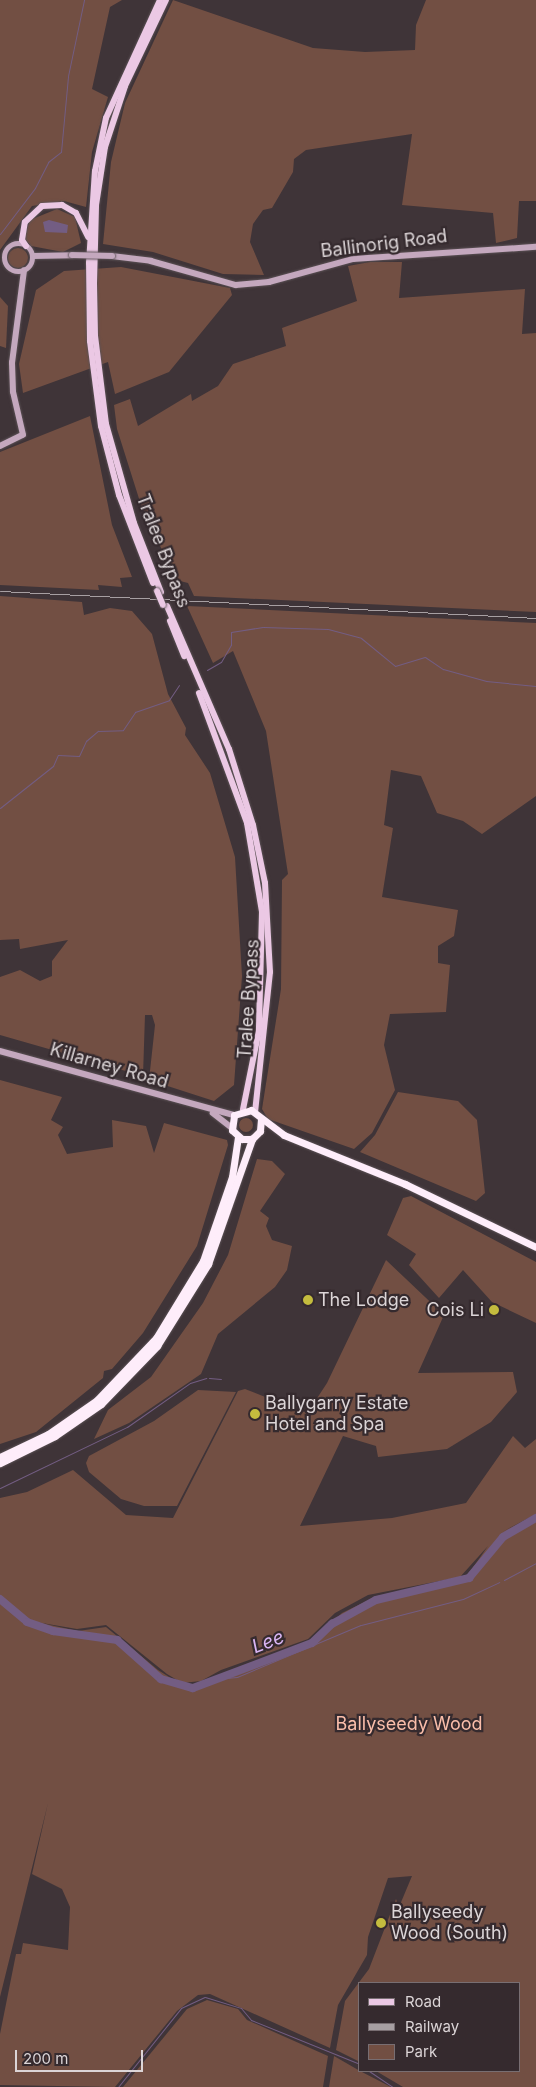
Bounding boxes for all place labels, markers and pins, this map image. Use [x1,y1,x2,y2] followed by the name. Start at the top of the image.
[318,1289,409,1311] place label: The Lodge
[302,1294,314,1306] marker: The Lodge
[427,1299,484,1321] place label: Cois Li
[488,1304,500,1316] marker: Cois Li
[265,1393,409,1436] place label: Ballygarry Estate Hotel and Spa
[249,1408,261,1420] marker: Ballygarry Estate Hotel and Spa
[391,1902,508,1945] place label: Ballyseedy Wood (South)
[375,1917,387,1929] marker: Ballyseedy Wood (South)

